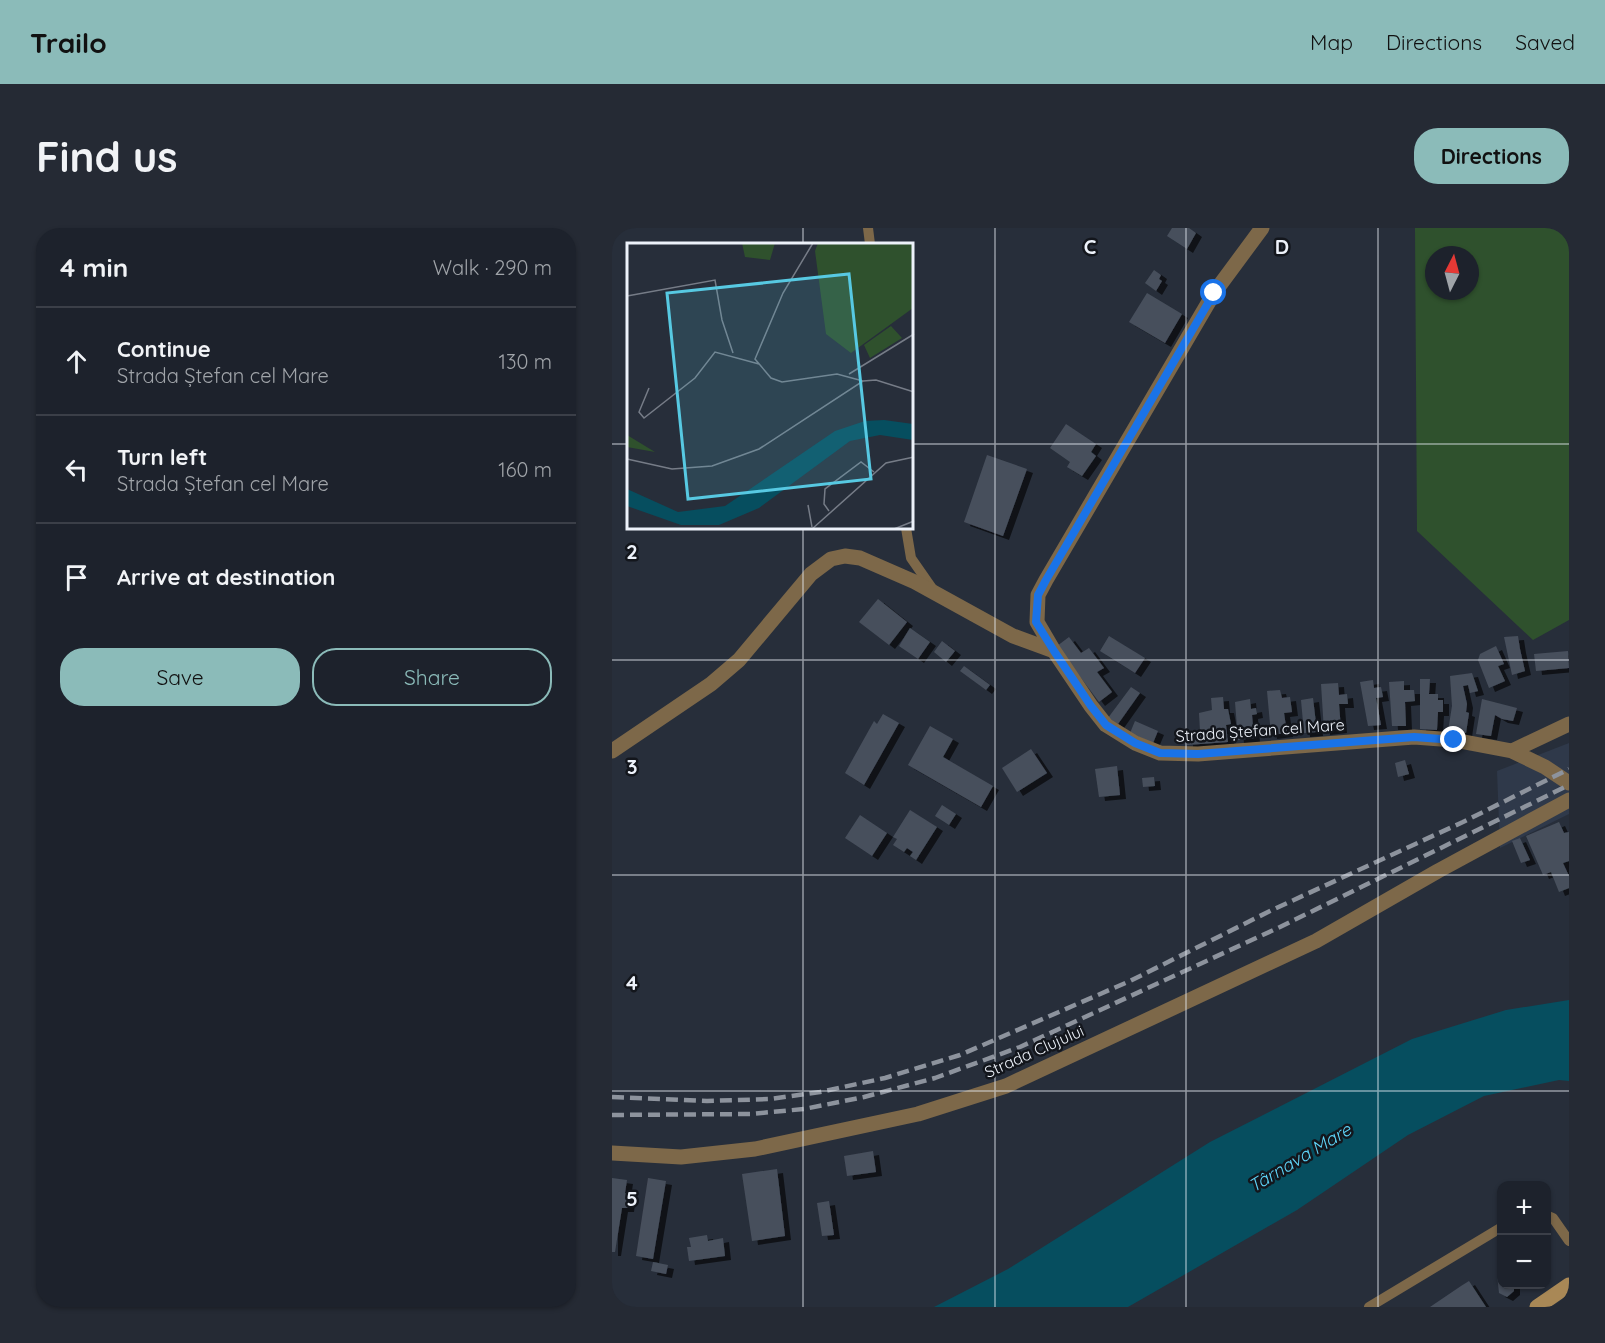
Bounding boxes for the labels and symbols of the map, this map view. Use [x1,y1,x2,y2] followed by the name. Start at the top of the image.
[1084,234,1097,259] text: C
[1275,234,1289,259] text: D
[627,243,914,530] inset map
[1425,246,1479,300] north arrow
[1200,279,1226,305] route start
[626,539,638,564] text: 2
[1175,714,1345,746] street label: Strada Ștefan cel Mare
[1440,726,1466,752] route end
[627,754,637,779] text: 3
[626,970,638,995] text: 4
[981,1020,1087,1082] street label: Strada Clujului
[1244,1117,1356,1197] water label: Târnava Mare
[626,1186,638,1211] text: 5

